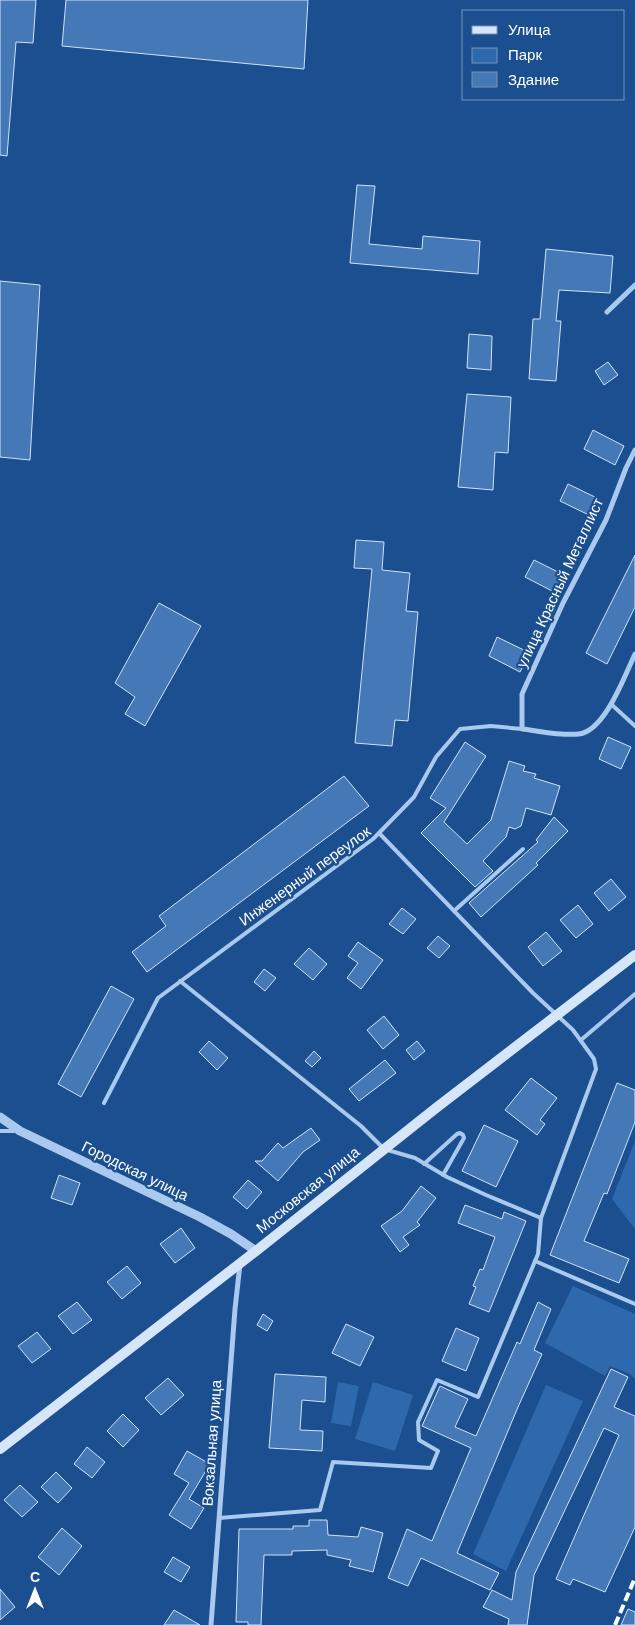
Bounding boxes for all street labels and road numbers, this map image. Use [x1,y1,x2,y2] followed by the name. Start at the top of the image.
[512,495,608,671] street label: улица Красный Металлист
[235,821,375,930] street label: Инженерный переулок
[78,1136,192,1206] street label: Городская улица
[252,1142,364,1238] street label: Московская улица
[198,1378,226,1507] street label: Вокзальная улица

